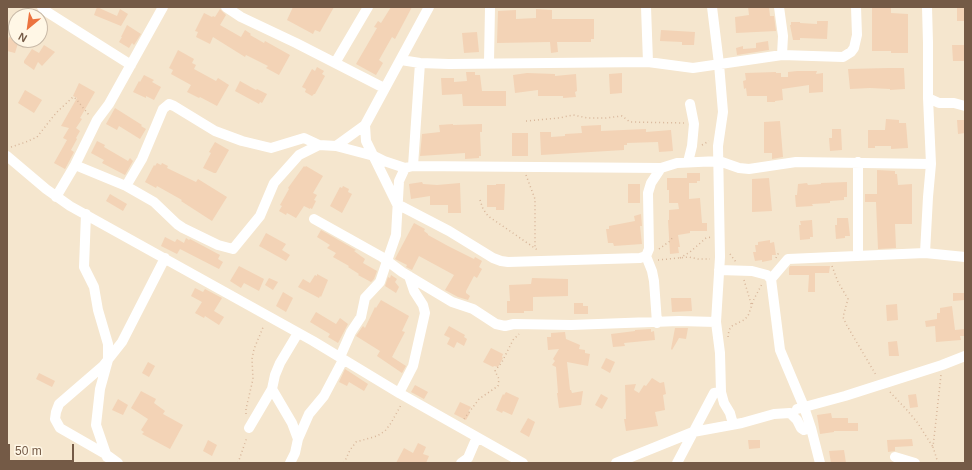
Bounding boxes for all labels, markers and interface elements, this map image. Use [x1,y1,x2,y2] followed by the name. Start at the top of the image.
[8,8,48,48] north arrow
[16,30,29,45] text: N
[10,436,76,462] scale bar
[15,444,42,458] text: 50 m

